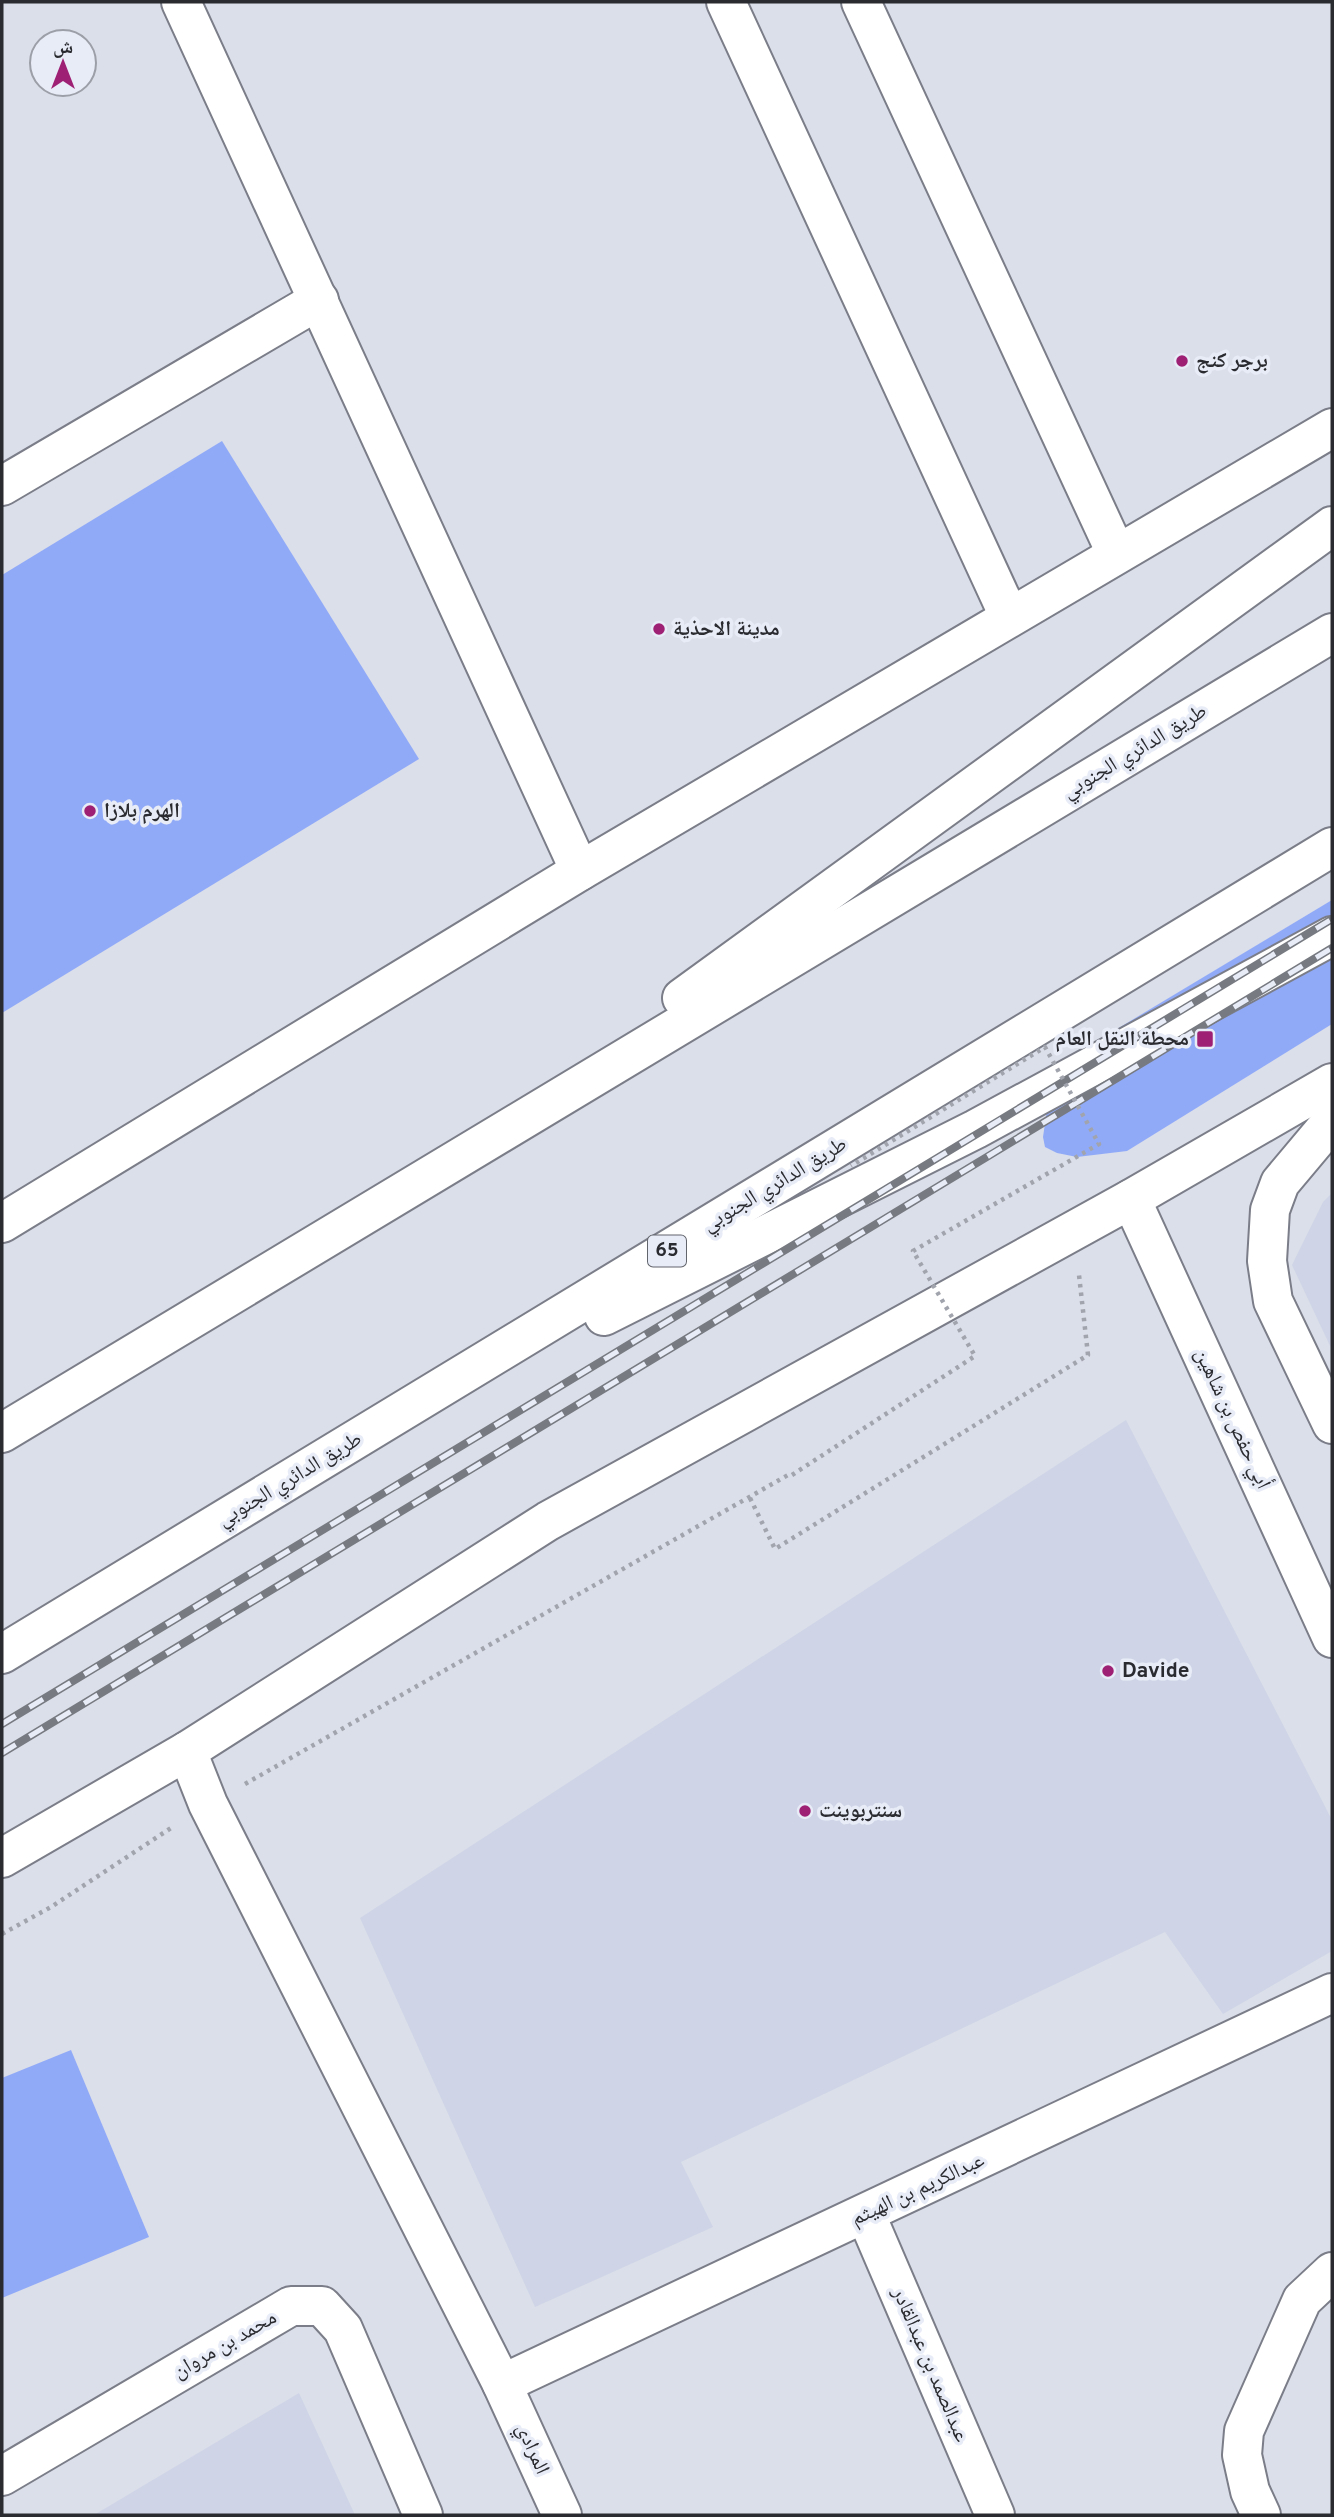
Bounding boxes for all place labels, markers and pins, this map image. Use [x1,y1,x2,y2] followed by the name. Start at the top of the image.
[1196,348,1268,375] place label: برجر كنج
[1174,353,1190,369] marker: برجر كنج
[673,616,780,643] place label: مدينة الاحذية
[651,621,667,637] marker: مدينة الاحذية
[104,798,180,825] place label: الهرم بلازا
[82,803,98,819] marker: الهرم بلازا
[1055,1026,1189,1053] place label: محطة النقل العام
[1195,1029,1215,1049] marker: محطة النقل العام
[1122,1658,1190,1685] place label: Davide
[1100,1663,1116,1679] marker: Davide
[819,1798,902,1825] place label: سنتربوينت
[797,1803,813,1819] marker: سنتربوينت

